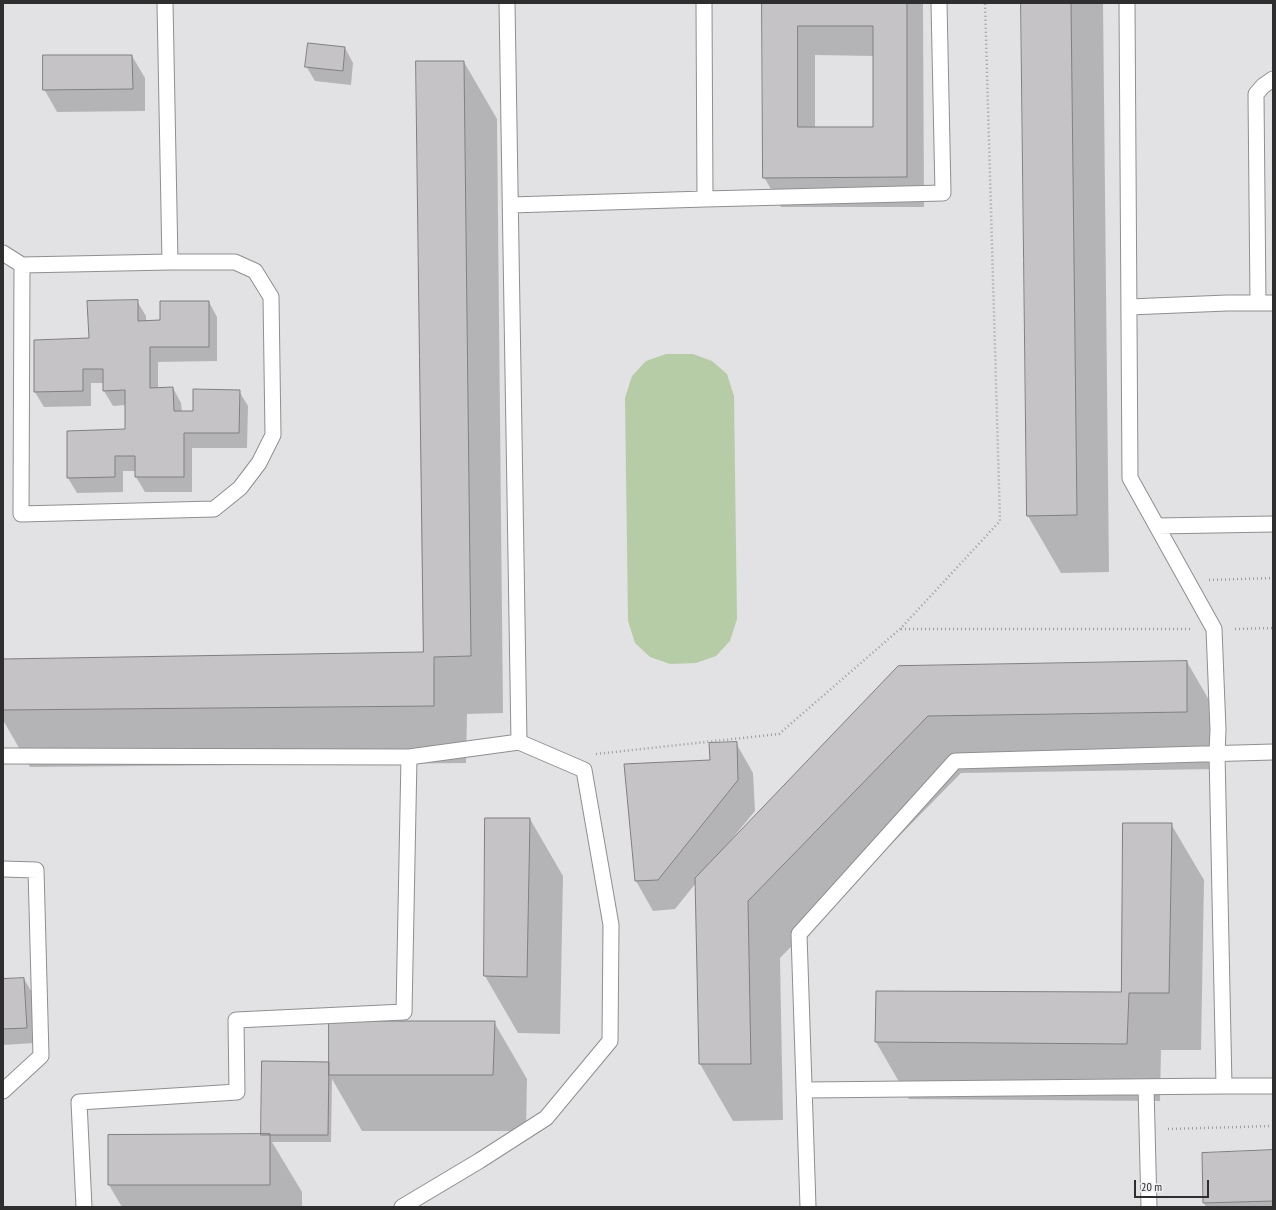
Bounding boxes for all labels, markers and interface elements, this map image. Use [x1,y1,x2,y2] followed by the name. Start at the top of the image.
[1136,1172,1211,1198] scale bar
[1141,1179,1162,1194] text: 20 m

